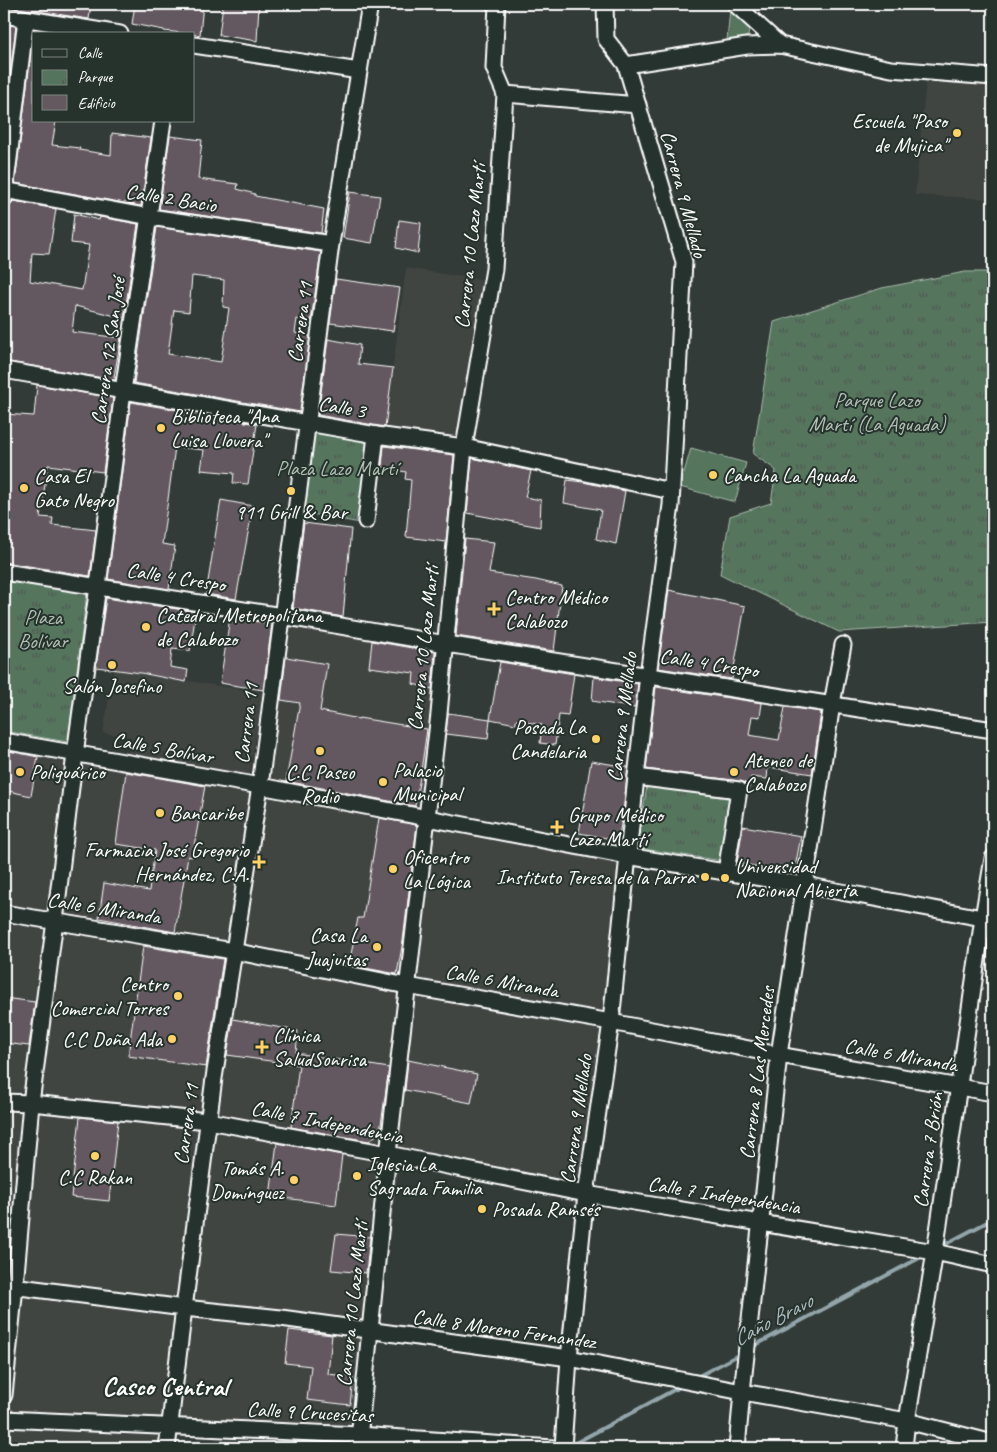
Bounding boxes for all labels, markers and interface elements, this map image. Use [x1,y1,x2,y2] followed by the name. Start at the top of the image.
[32,32,195,122] legend
[78,44,103,63] text: Calle
[78,68,114,87] text: Parque
[78,94,116,113] text: Edificio
[852,108,951,158] place label: Escuela "Paso de Mujica"
[951,127,963,139] marker: Escuela "Paso de Mujica"
[655,128,714,262] street label: Carrera 9 Mellado
[448,158,492,330] street label: Carrera 10 Lazo Martí
[124,178,220,218] street label: Calle 2 Bacio
[85,273,132,426] street label: Carrera 12 San José
[281,278,319,364] street label: Carrera 11
[809,387,946,437] park label: Parque Lazo Martí (La Aguada)
[316,390,369,424] street label: Calle 3
[171,403,281,453] place label: Biblioteca "Ana Luisa Llovera"
[155,422,167,434] marker: Biblioteca "Ana Luisa Llovera"
[276,455,402,481] park label: Plaza Lazo Martí
[723,462,858,488] place label: Cancha La Aguada
[34,463,116,513] place label: Casa El Gato Negro
[707,469,719,481] marker: Cancha La Aguada
[18,482,30,494] marker: Casa El Gato Negro
[285,485,297,497] marker: 911 Grill & Bar
[235,499,349,525] place label: 911 Grill & Bar
[125,556,230,598] street label: Calle 4 Crespo
[401,560,445,732] street label: Carrera 10 Lazo Martí
[505,584,610,634] place label: Centro Médico Calabozo
[156,602,324,652] place label: Catedral Metropolitana de Calabozo
[487,602,501,616] marker: Centro Médico Calabozo
[18,604,69,654] park label: Plaza Bolívar
[140,621,152,633] marker: Catedral Metropolitana de Calabozo
[658,642,763,684] street label: Calle 4 Crespo
[601,649,643,783] street label: Carrera 9 Mellado
[106,659,118,671] marker: Salón Josefino
[63,673,163,699] place label: Salón Josefino
[228,680,264,765] street label: Carrera 11
[510,714,588,764] place label: Posada La Candelaria
[111,726,217,770] street label: Calle 5 Bolívar
[590,733,602,745] marker: Posada La Candelaria
[314,745,326,757] marker: C.C Paseo Rodio
[744,747,814,797] place label: Ateneo de Calabozo
[393,757,464,807] place label: Palacio Municipal
[30,759,107,785] place label: Poliguárico
[286,759,356,809] place label: C.C Paseo Rodio
[14,766,26,778] marker: Poliguárico
[728,766,740,778] marker: Ateneo de Calabozo
[377,776,389,788] marker: Palacio Municipal
[170,800,245,826] place label: Bancaribe
[568,802,665,852] place label: Grupo Médico Lazo Martí
[154,807,166,819] marker: Bancaribe
[550,820,564,834] marker: Grupo Médico Lazo Martí
[85,837,251,887] place label: Farmacia José Gregorio Hernández, C.A.
[403,844,472,894] place label: Oficentro La Lógica
[735,853,859,903] place label: Universidad Nacional Abierta
[253,856,265,868] marker: Farmacia José Gregorio Hernández, C.A.
[387,863,399,875] marker: Oficentro La Lógica
[496,864,697,890] place label: Instituto Teresa de la Parra
[699,871,711,883] marker: Instituto Teresa de la Parra
[719,872,731,884] marker: Universidad Nacional Abierta
[46,886,165,930] street label: Calle 6 Miranda
[305,922,369,972] place label: Casa La Juajuitas
[371,941,383,953] marker: Casa La Juajuitas
[444,958,563,1004] street label: Calle 6 Miranda
[51,971,171,1021] place label: Centro Comercial Torres
[734,983,781,1161] street label: Carrera 8 Las Mercedes
[172,990,184,1002] marker: Centro Comercial Torres
[273,1022,368,1072] place label: Clínica SaludSonrisa
[62,1026,164,1052] place label: C.C Doña Ada
[843,1032,962,1078] street label: Calle 6 Miranda
[166,1033,178,1045] marker: C.C Doña Ada
[255,1040,269,1054] marker: Clínica SaludSonrisa
[554,1051,598,1185] street label: Carrera 9 Mellado
[167,1080,205,1166] street label: Carrera 11
[907,1090,949,1209] street label: Carrera 7 Brión
[249,1095,407,1150] street label: Calle 7 Independencia
[89,1150,101,1162] marker: C.C Rakan
[367,1151,484,1201] place label: Iglesia La Sagrada Familia
[210,1155,285,1205] place label: Tomás A. Domínguez
[58,1164,133,1190] place label: C.C Rakan
[351,1170,363,1182] marker: Iglesia La Sagrada Familia
[646,1170,804,1220] street label: Calle 7 Independencia
[288,1174,300,1186] marker: Tomás A. Domínguez
[492,1196,601,1222] place label: Posada Ramsés
[476,1203,488,1215] marker: Posada Ramsés
[330,1216,374,1388] street label: Carrera 10 Lazo Martí
[728,1286,820,1352] water label: Caño Bravo
[411,1303,599,1355] street label: Calle 8 Moreno Fernandez
[102,1370,233,1403] district label: Casco Central
[246,1396,376,1428] street label: Calle 9 Crucesitas

